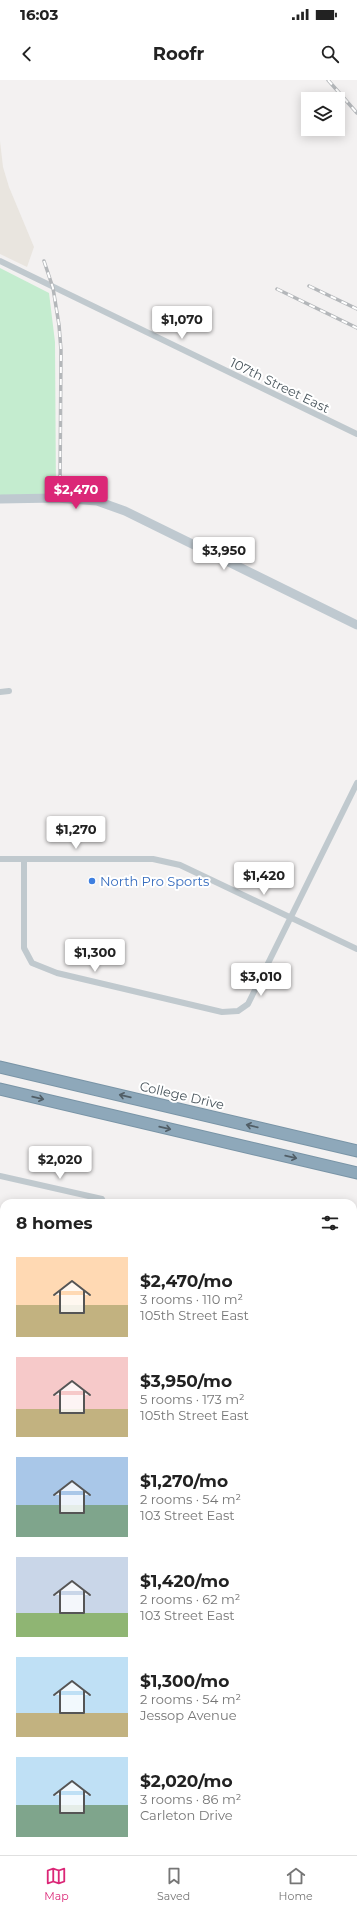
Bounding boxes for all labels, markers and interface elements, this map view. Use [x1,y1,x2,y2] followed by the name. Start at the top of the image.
[20,5,58,24] text: 16:03
[16,43,38,65] icon: back
[153,43,204,65] text: Roofr
[319,43,341,65] icon: search
[301,92,345,136] map controls
[301,92,345,136] button: layers
[149,306,215,340] pin: $1,070
[161,311,203,327] text: $1,070
[228,354,332,416] street label: 107th Street East
[43,476,109,510] pin: $2,470
[54,481,98,497] text: $2,470
[191,537,257,571] pin: $3,950
[202,542,246,558] text: $3,950
[43,816,109,850] pin: $1,270
[55,821,97,837] text: $1,270
[231,862,297,896] pin: $1,420
[243,867,285,883] text: $1,420
[100,873,209,889] place label: North Pro Sports
[87,876,97,886] marker: North Pro Sports
[62,939,128,973] pin: $1,300
[74,944,116,960] text: $1,300
[228,963,294,997] pin: $3,010
[240,968,282,984] text: $3,010
[138,1078,226,1113] street label: College Drive
[119,1092,132,1099] one-way arrow
[31,1095,44,1103] one-way arrow
[246,1121,259,1129] one-way arrow
[158,1124,171,1132] one-way arrow
[27,1146,93,1180] pin: $2,020
[38,1151,82,1167] text: $2,020
[284,1154,297,1162] one-way arrow
[319,1212,341,1234] icon: filters
[16,1213,93,1233] text: 8 homes
[140,1271,233,1291] text: $2,470/mo
[48,1273,96,1321] icon: home
[140,1291,243,1307] text: 3 rooms · 110 m²
[140,1307,249,1323] text: 105th Street East
[140,1371,232,1391] text: $3,950/mo
[48,1373,96,1421] icon: home
[140,1391,245,1407] text: 5 rooms · 173 m²
[140,1407,249,1423] text: 105th Street East
[140,1471,228,1491] text: $1,270/mo
[48,1473,96,1521] icon: home
[140,1491,241,1507] text: 2 rooms · 54 m²
[140,1507,235,1523] text: 103 Street East
[140,1571,229,1591] text: $1,420/mo
[48,1573,96,1621] icon: home
[140,1591,240,1607] text: 2 rooms · 62 m²
[140,1607,235,1623] text: 103 Street East
[140,1671,229,1691] text: $1,300/mo
[48,1673,96,1721] icon: home
[140,1691,241,1707] text: 2 rooms · 54 m²
[140,1707,236,1723] text: Jessop Avenue
[140,1771,233,1791] text: $2,020/mo
[48,1773,96,1821] icon: home
[140,1791,241,1807] text: 3 rooms · 86 m²
[140,1807,233,1823] text: Carleton Drive
[44,1865,69,1903] tab: Map
[157,1865,190,1903] tab: Saved
[279,1865,313,1903] tab: Home

